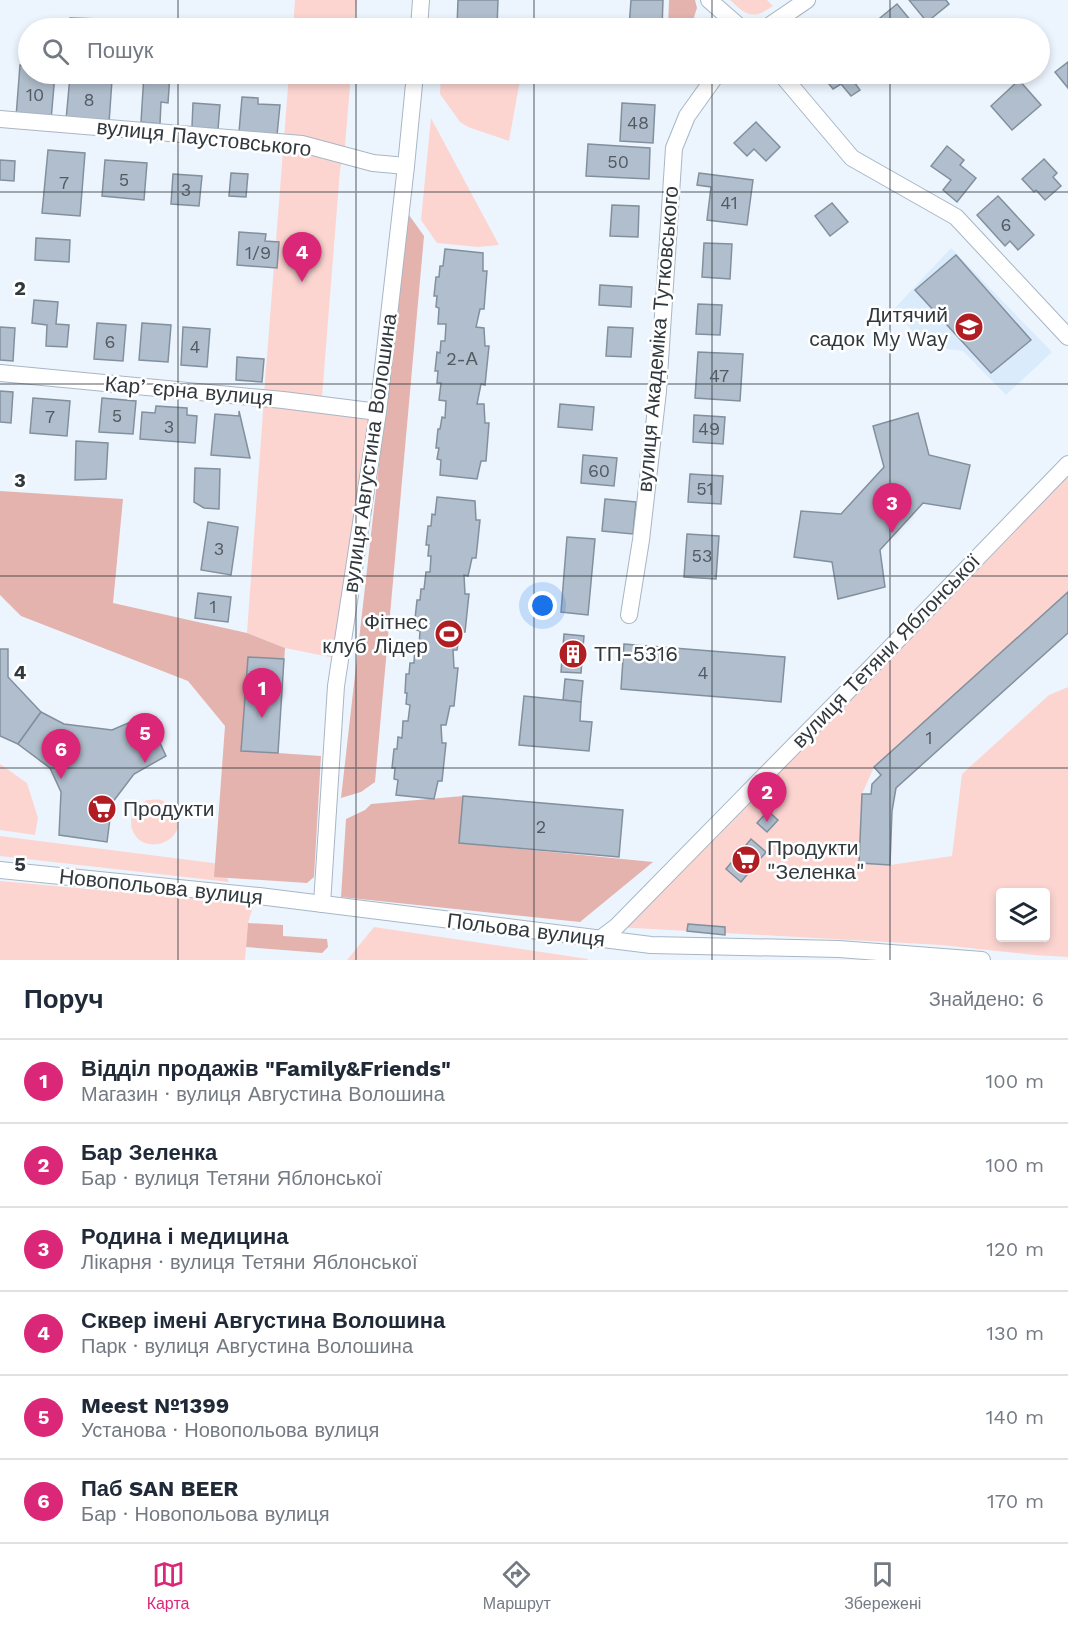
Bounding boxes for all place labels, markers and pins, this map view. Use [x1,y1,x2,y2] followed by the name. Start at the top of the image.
[282,232,322,282] pin: 4
[809,302,948,351] place label: Дитячий садок My Way
[953,311,985,343] school or university icon: Дитячий садок My Way
[872,484,912,533] pin: 3
[322,609,428,658] place label: Фітнес клуб Лідер
[433,618,465,650] sports icon: Фітнес клуб Лідер
[557,638,589,670] building icon: ТП-5316
[594,641,678,666] place label: ТП-5316
[242,668,282,718] pin: 1
[126,714,164,763] pin: 5
[42,730,80,779] pin: 6
[748,772,786,822] pin: 2
[86,793,118,825] supermarket icon: Продукти
[123,796,215,821] place label: Продукти
[767,835,864,884] place label: Продукти "Зеленка"
[730,844,762,876] supermarket icon: Продукти "Зеленка"

